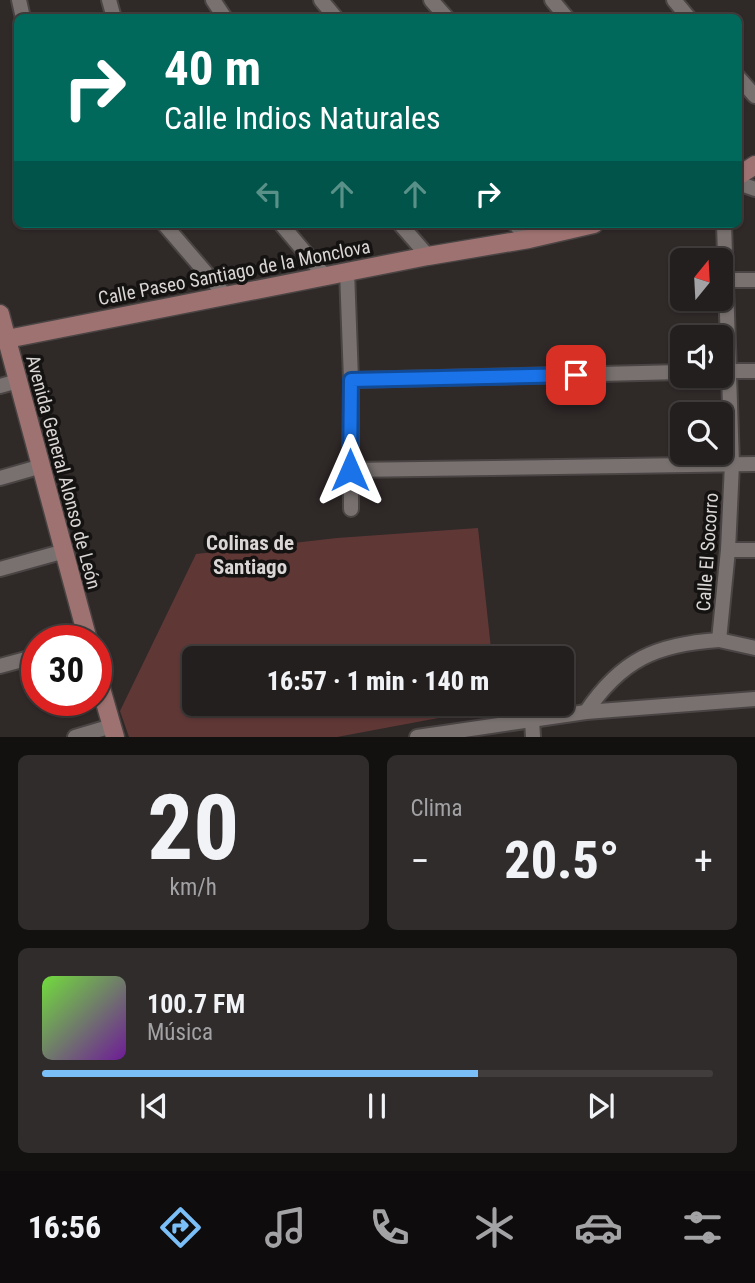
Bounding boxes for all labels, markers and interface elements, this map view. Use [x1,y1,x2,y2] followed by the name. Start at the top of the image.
[164,40,261,97] text: 40 m
[49,42,140,133] icon: right
[164,99,441,137] text: Calle Indios Naturales
[250,175,288,213] icon: left
[323,175,361,213] icon: ahead
[396,175,434,213] icon: ahead
[469,175,507,213] icon: right
[96,235,372,310] street label: Calle Paseo Santiago de la Monclova
[670,248,733,312] north arrow
[670,248,733,465] map controls
[670,325,733,388] button: sound
[546,345,606,405] pin
[21,353,106,592] street label: Avenida General Alonso de León
[557,356,595,394] icon: arrive
[670,402,733,465] button: search
[313,433,387,507] position arrow
[692,492,723,612] street label: Calle El Socorro
[206,531,294,579] district label: Colinas de Santiago
[21,625,112,716] speed limit sign: 30
[267,666,489,696] text: 16:57 · 1 min · 140 m
[147,775,239,881] text: 20
[411,795,462,822] text: Clima
[504,830,619,891] text: 20.5°
[411,839,430,883] text: −
[694,839,713,883] text: +
[170,874,217,901] text: km/h
[147,989,245,1019] text: 100.7 FM
[147,1019,213,1046] text: Música
[135,1087,173,1125] icon: previous
[358,1087,396,1125] icon: pause
[582,1087,620,1125] icon: next
[156,1203,205,1252] icon: directions
[261,1203,310,1252] icon: music
[365,1203,414,1252] icon: phone
[470,1203,519,1252] icon: climate
[574,1203,623,1252] icon: car
[678,1203,727,1252] icon: filters
[28,1208,101,1246] text: 16:56

